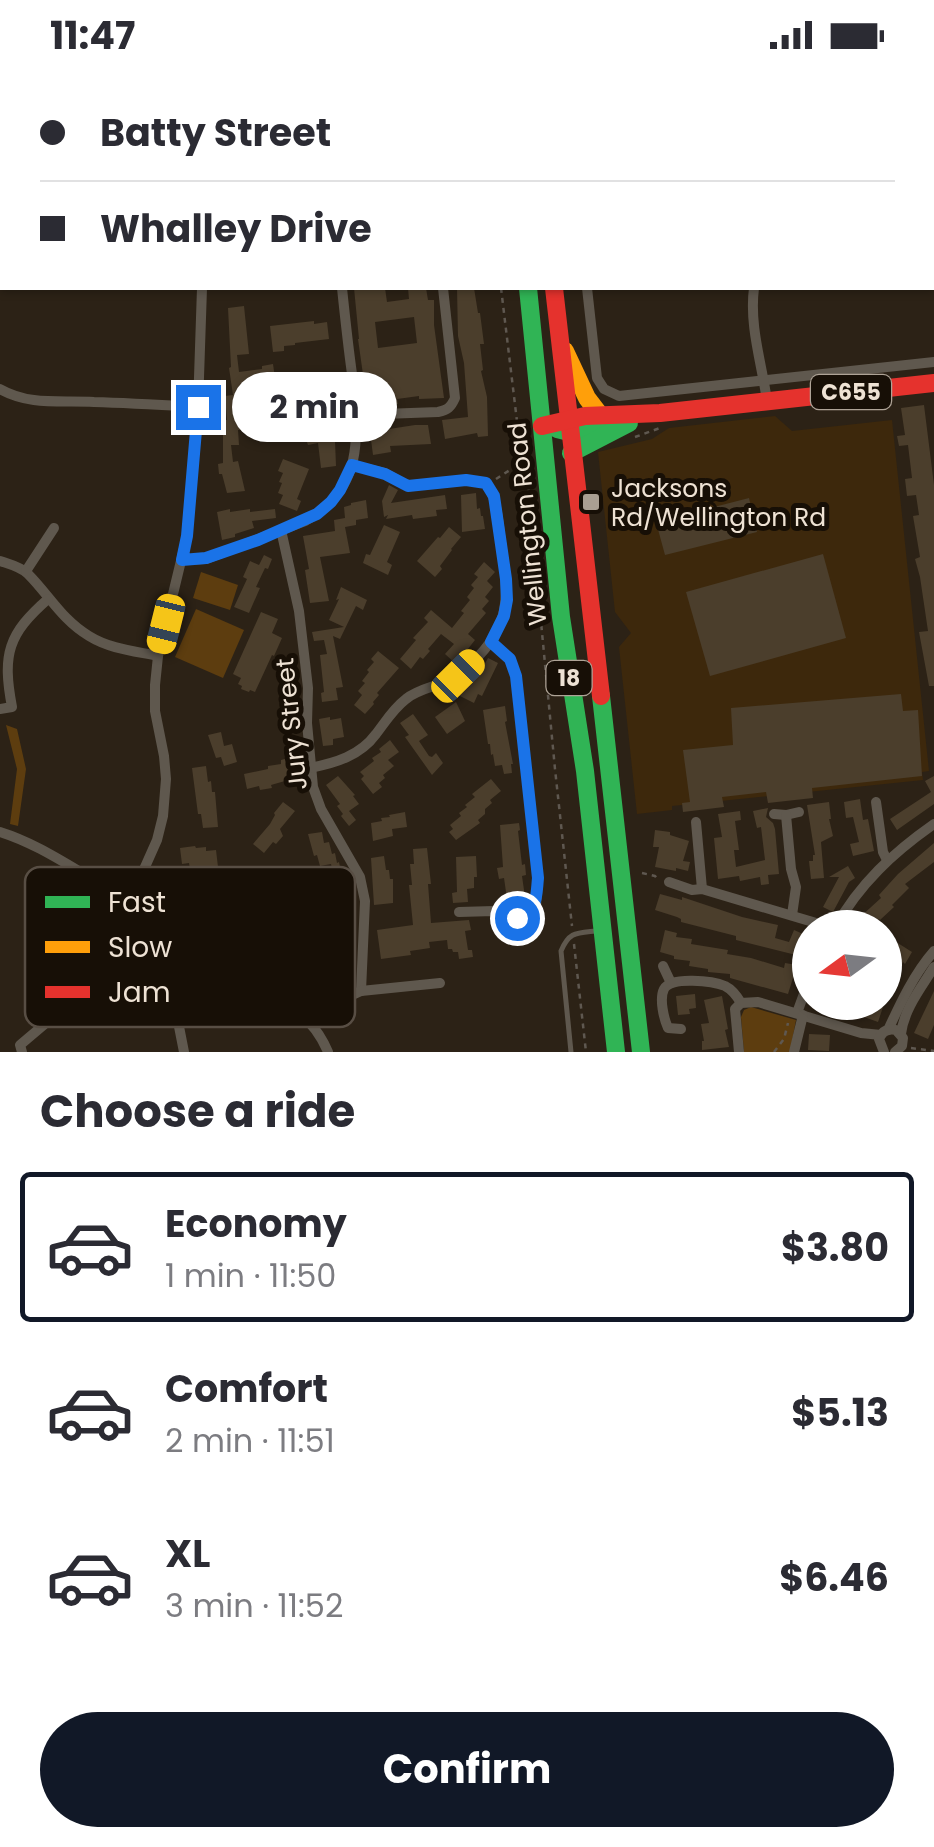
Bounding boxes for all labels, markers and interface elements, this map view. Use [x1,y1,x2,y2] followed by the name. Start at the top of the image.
[50,9,135,62] text: 11:47
[100,106,331,159] text: Batty Street
[100,202,372,255] text: Whalley Drive
[233,372,398,442] callout: 2 min
[811,375,891,409] road number: C655
[270,384,359,429] text: 2 min
[176,385,221,430] route end
[499,421,556,627] street label: Wellington Road
[611,471,826,535] place label: Jacksons Rd/Wellington Rd
[580,491,602,513] marker: Jacksons Rd/Wellington Rd
[144,591,188,657] car
[426,644,490,708] car
[267,656,316,792] street label: Jury Street
[546,661,592,695] road number: 18
[25,867,355,1027] legend
[108,883,166,922] text: Fast
[495,896,540,941] route start
[792,910,902,1020] north arrow
[792,910,902,1020] map controls
[108,928,172,967] text: Slow
[108,973,171,1012] text: Jam
[40,1080,355,1143] text: Choose a ride
[165,1197,347,1250] text: Economy
[45,1202,135,1292] icon: car
[781,1221,889,1274] text: $3.80
[165,1253,336,1298] text: 1 min · 11:50
[165,1362,328,1415] text: Comfort
[45,1367,135,1457] icon: car
[791,1386,889,1439] text: $5.13
[165,1418,335,1463] text: 2 min · 11:51
[165,1527,210,1580] text: XL
[45,1532,135,1622] icon: car
[779,1551,889,1604] text: $6.46
[165,1583,343,1628] text: 3 min · 11:52
[40,1712,894,1827] button: Confirm

